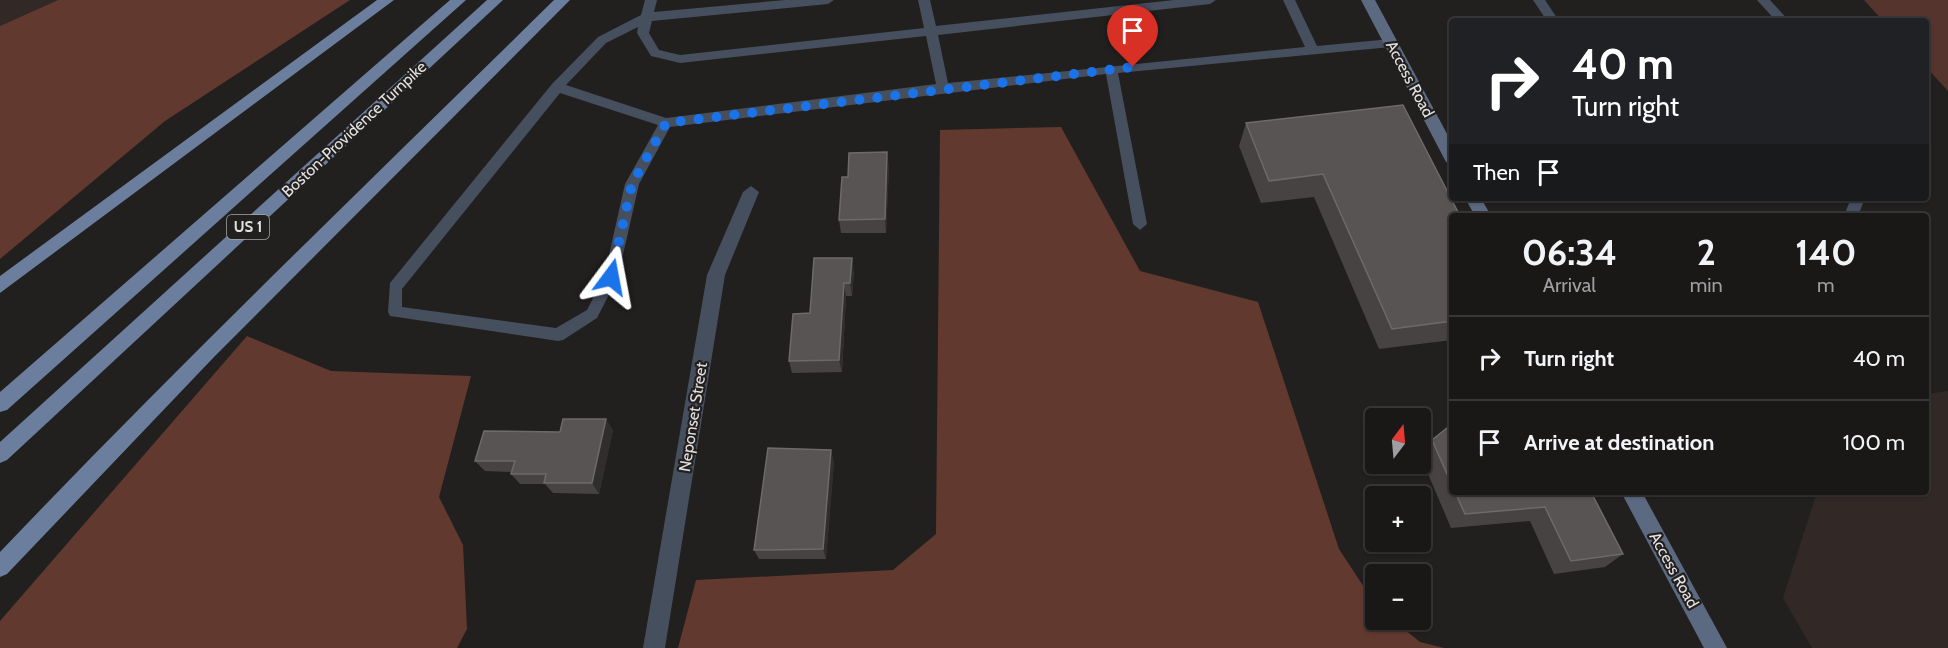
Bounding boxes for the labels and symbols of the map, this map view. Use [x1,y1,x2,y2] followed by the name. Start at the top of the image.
[1107,5,1158,67] pin
[1382,38,1438,120] street label: Access Road
[278,57,430,201] street label: Boston-Providence Turnpike
[227,215,269,239] road number: US 1
[579,245,643,309] position arrow
[675,360,711,473] street label: Neponset Street
[1365,408,1431,474] north arrow
[1645,529,1703,611] street label: Access Road

